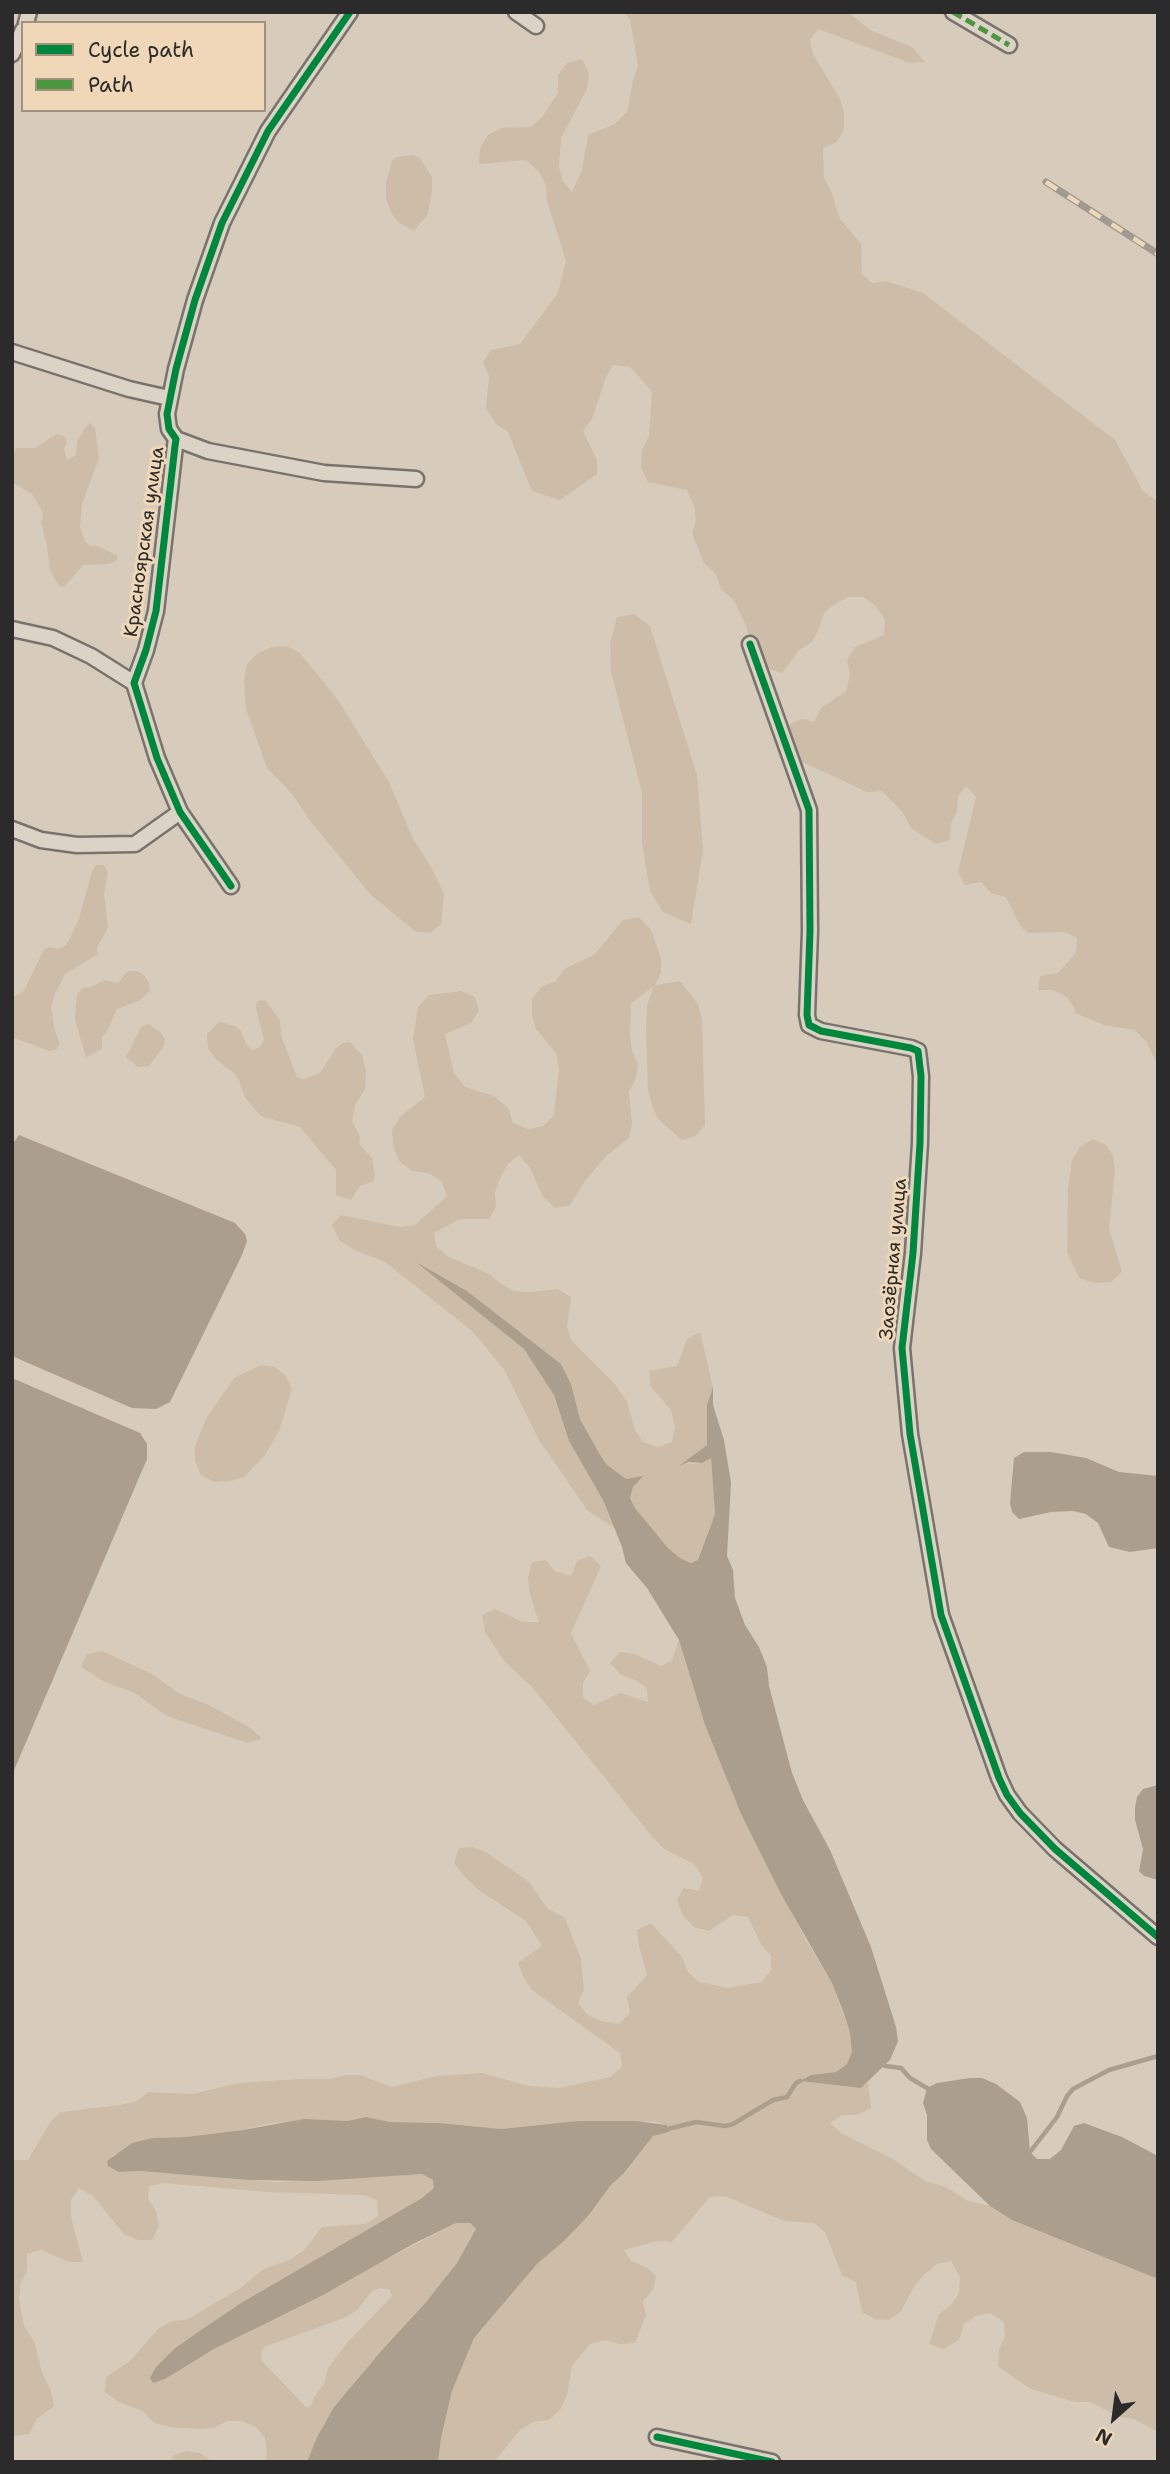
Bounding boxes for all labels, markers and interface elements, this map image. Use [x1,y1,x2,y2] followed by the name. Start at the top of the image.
[21,21,266,112] legend
[88,36,194,64] text: Cycle path
[88,71,134,99] text: Path
[120,445,170,639] street label: Красноярская улица
[876,1177,912,1341] street label: Заозёрная улица
[1079,2383,1149,2453] north arrow
[1091,2422,1116,2452] text: N

